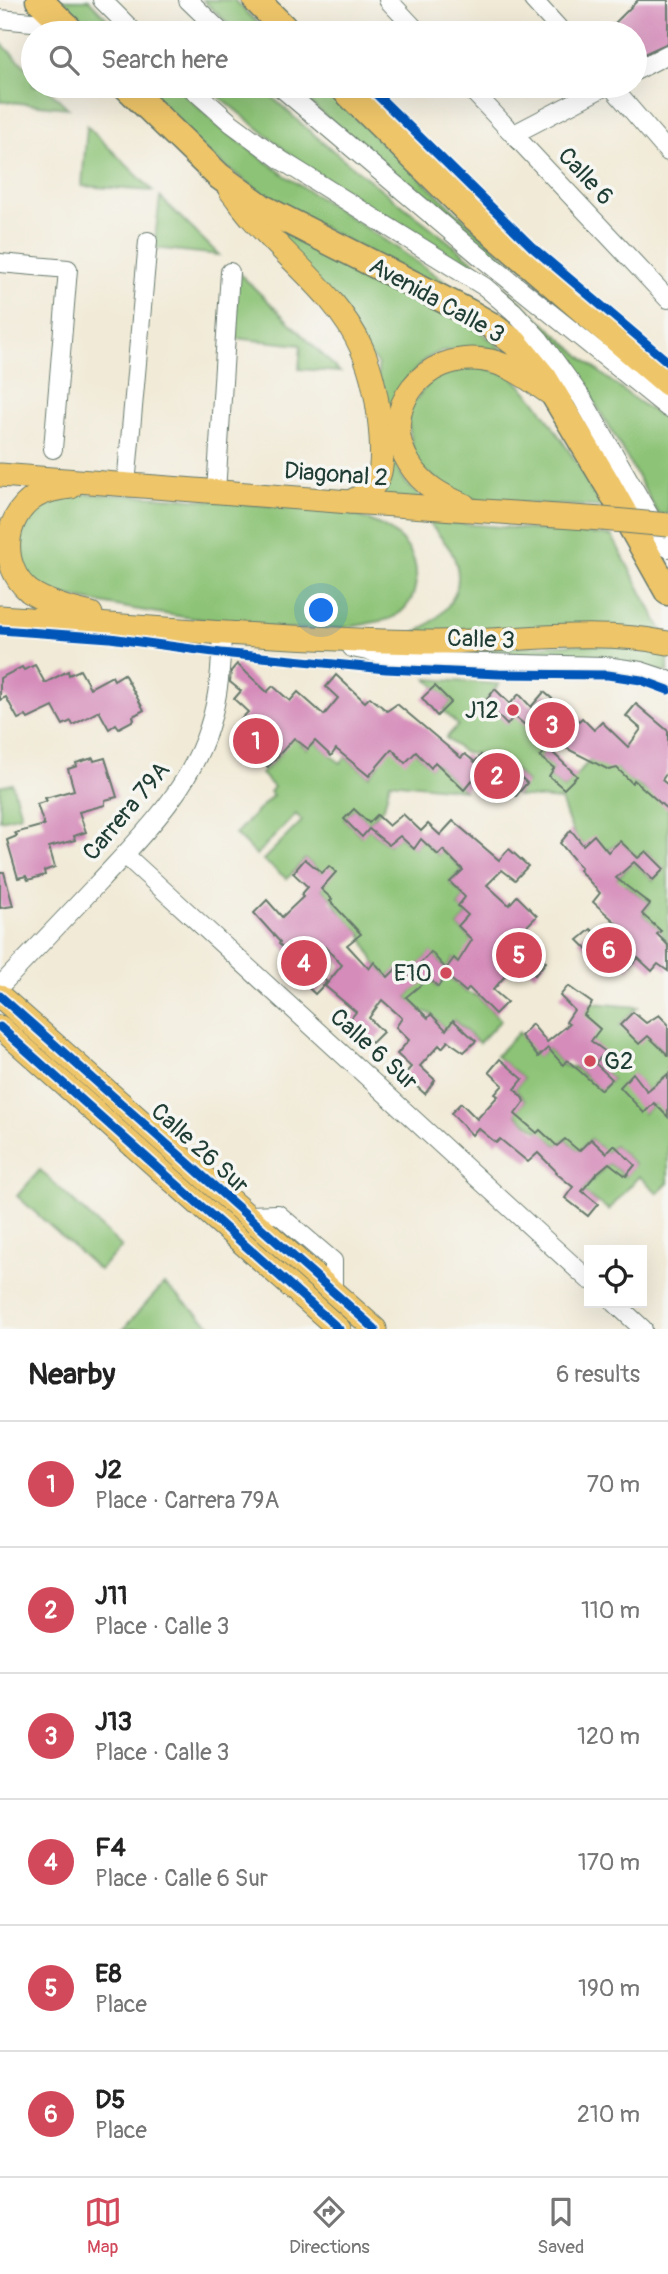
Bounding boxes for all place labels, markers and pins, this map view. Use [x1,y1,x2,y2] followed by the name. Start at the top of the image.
[465,696,499,725] place label: J12
[529,699,575,751] pin: 3
[505,702,521,718] marker: J12
[233,715,279,767] pin: 1
[474,750,520,802] pin: 2
[586,924,632,976] pin: 6
[496,929,542,981] pin: 5
[281,937,327,989] pin: 4
[394,959,432,988] place label: E10
[438,965,454,981] marker: E10
[604,1047,633,1076] place label: G2
[582,1053,598,1069] marker: G2

